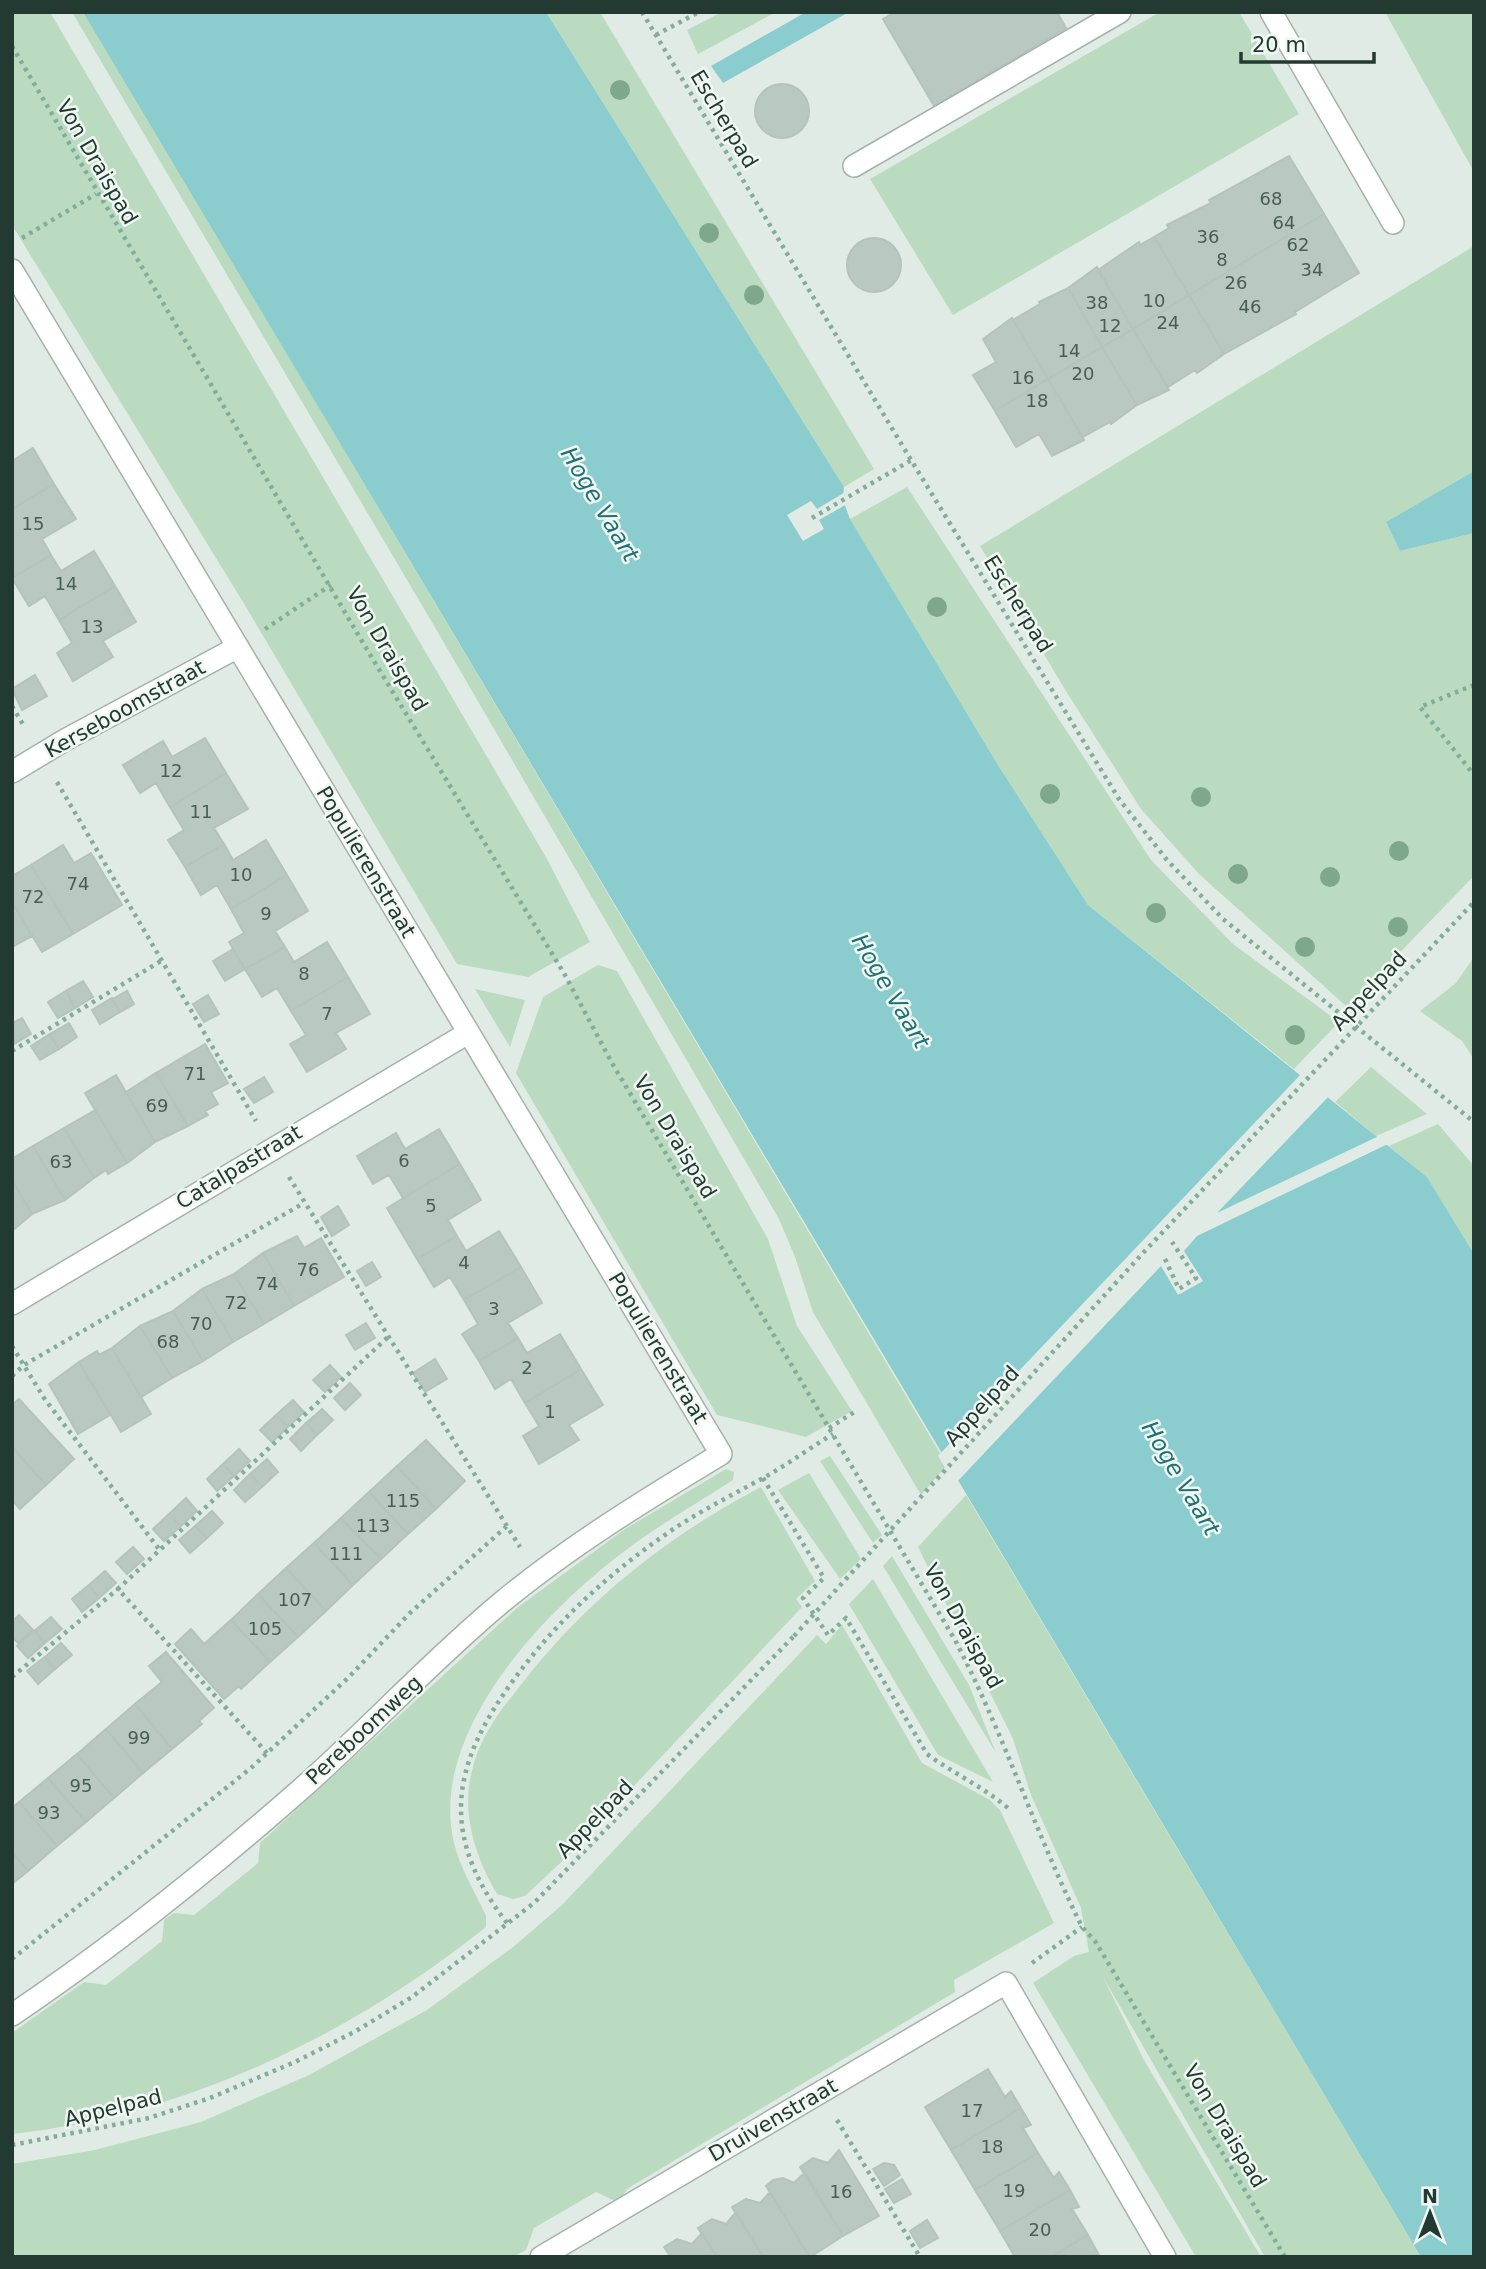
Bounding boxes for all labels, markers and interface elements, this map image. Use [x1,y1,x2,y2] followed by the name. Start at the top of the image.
[1241,21,1374,65] scale bar
[1252,33,1306,57] text: 20 m
[685,66,763,172] street label: Escherpad
[52,96,142,228] street label: Von Draispad
[1260,188,1282,209] house number: 68
[1273,212,1295,233] house number: 64
[1197,226,1219,247] house number: 36
[1287,234,1309,255] house number: 62
[1216,249,1228,270] house number: 8
[1301,259,1323,280] house number: 34
[1225,272,1247,293] house number: 26
[1143,290,1165,311] house number: 10
[1086,292,1108,313] house number: 38
[1239,296,1261,317] house number: 46
[1157,312,1179,333] house number: 24
[1099,315,1121,336] house number: 12
[1058,340,1080,361] house number: 14
[1072,363,1094,384] house number: 20
[1012,367,1034,388] house number: 16
[1026,390,1048,411] house number: 18
[556,442,645,567] water label: Hoge Vaart
[22,513,44,534] house number: 15
[979,551,1057,657] street label: Escherpad
[55,573,77,594] house number: 14
[342,583,432,715] street label: Von Draispad
[81,616,103,637] house number: 13
[41,655,209,763] street label: Kerseboomstraat
[160,760,182,781] house number: 12
[311,782,421,942] street label: Populierenstraat
[190,801,212,822] house number: 11
[230,864,252,885] house number: 10
[67,873,89,894] house number: 74
[22,886,44,907] house number: 72
[260,903,272,924] house number: 9
[847,929,936,1054] water label: Hoge Vaart
[1326,946,1412,1036] street label: Appelpad
[298,963,310,984] house number: 8
[321,1003,333,1024] house number: 7
[184,1063,206,1084] house number: 71
[629,1071,721,1203] street label: Von Draispad
[146,1095,168,1116] house number: 69
[172,1120,306,1214] street label: Catalpastraat
[398,1150,410,1171] house number: 6
[50,1151,72,1172] house number: 63
[425,1195,437,1216] house number: 5
[458,1252,470,1273] house number: 4
[297,1259,319,1280] house number: 76
[603,1268,713,1428] street label: Populierenstraat
[256,1273,278,1294] house number: 74
[225,1292,247,1313] house number: 72
[488,1298,500,1319] house number: 3
[190,1313,212,1334] house number: 70
[157,1331,179,1352] house number: 68
[521,1357,533,1378] house number: 2
[940,1361,1024,1451] street label: Appelpad
[544,1401,556,1422] house number: 1
[1137,1416,1226,1541] water label: Hoge Vaart
[386,1490,420,1511] house number: 115
[356,1515,390,1536] house number: 113
[329,1543,363,1564] house number: 111
[919,1559,1007,1693] street label: Von Draispad
[278,1589,312,1610] house number: 107
[248,1618,282,1639] house number: 105
[301,1670,427,1790] street label: Pereboomweg
[128,1727,150,1748] house number: 99
[70,1775,92,1796] house number: 95
[552,1775,638,1863] street label: Appelpad
[38,1802,60,1823] house number: 93
[1179,2060,1271,2192] street label: Von Draispad
[704,2074,842,2166] street label: Druivenstraat
[62,2084,164,2132] street label: Appelpad
[961,2100,983,2121] house number: 17
[981,2136,1003,2157] house number: 18
[1395,2178,1465,2248] north arrow
[1003,2180,1025,2201] house number: 19
[830,2181,852,2202] house number: 16
[1422,2185,1438,2207] text: N
[1029,2219,1051,2240] house number: 20

